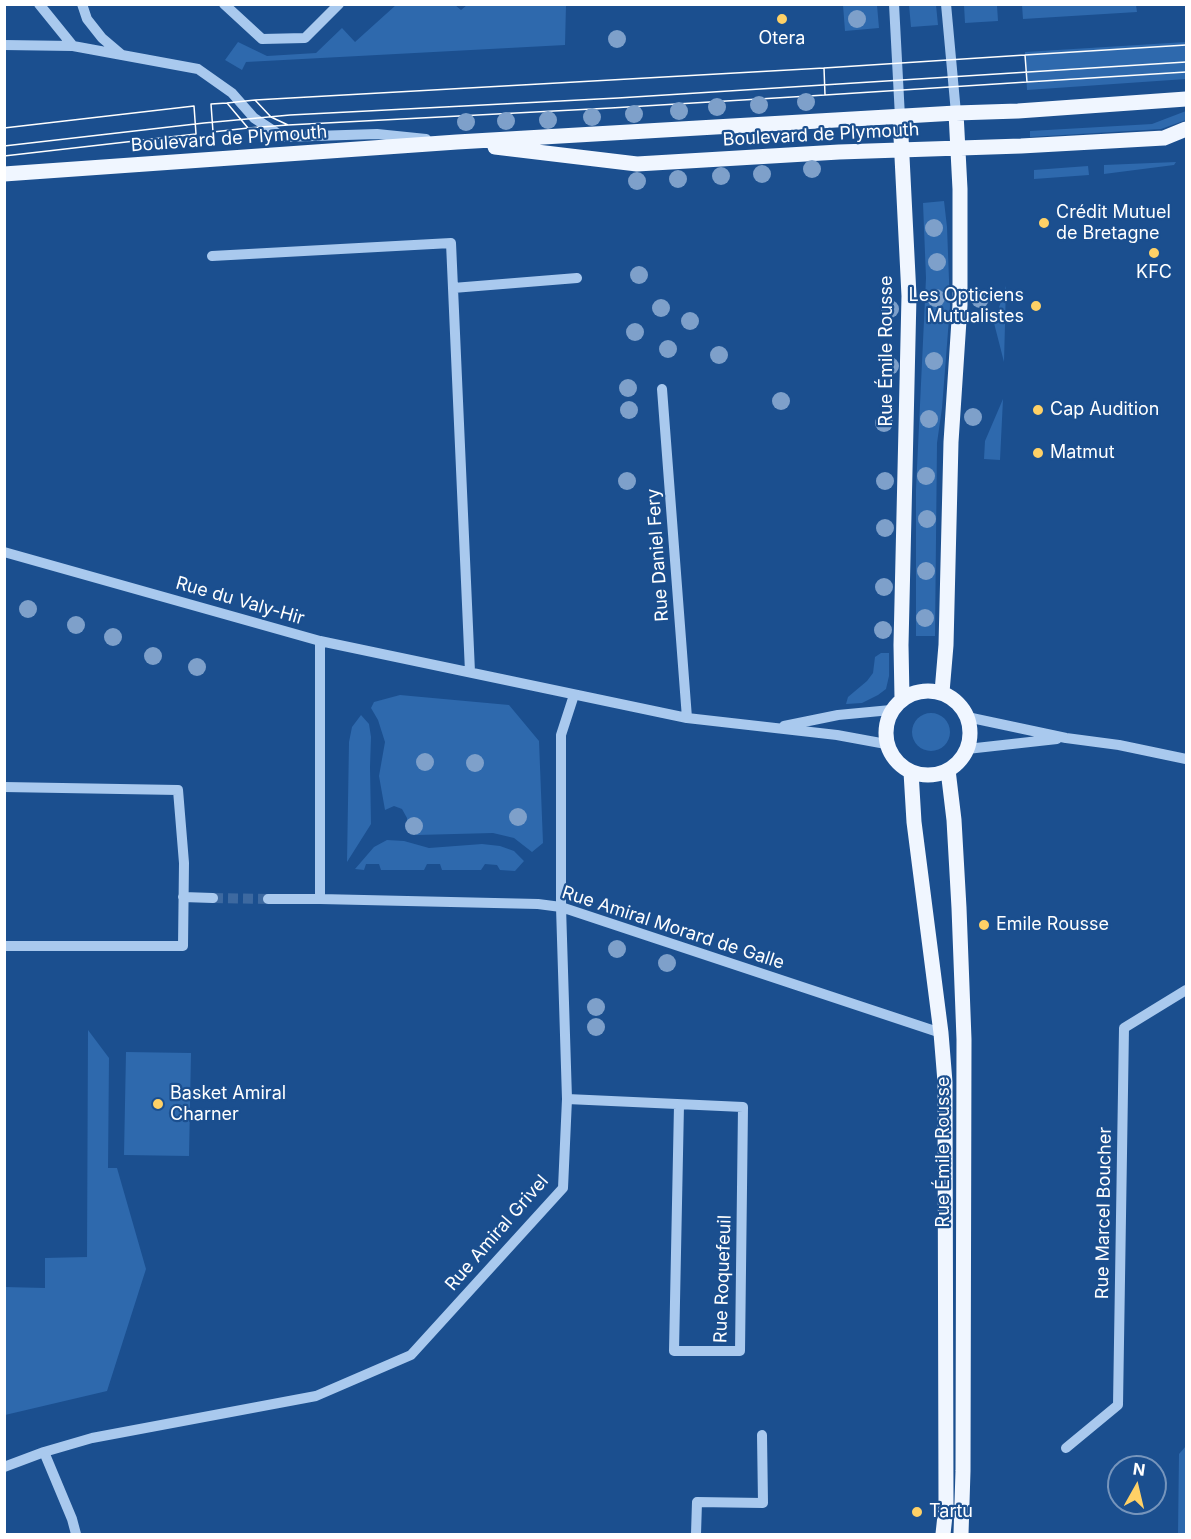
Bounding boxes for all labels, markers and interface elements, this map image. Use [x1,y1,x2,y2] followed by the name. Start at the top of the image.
[775,12,789,26] marker: Otera
[759,28,805,50] place label: Otera
[722,119,920,151] street label: Boulevard de Plymouth
[130,121,328,157] street label: Boulevard de Plymouth
[1056,202,1171,244] place label: Crédit Mutuel de Bretagne
[1037,216,1051,230] marker: Crédit Mutuel de Bretagne
[1147,246,1161,260] marker: KFC
[1136,262,1172,284] place label: KFC
[876,276,898,426] street label: Rue Émile Rousse
[908,285,1024,328] place label: Les Opticiens Mutualistes
[1029,299,1043,313] marker: Les Opticiens Mutualistes
[1050,399,1159,421] place label: Cap Audition
[1031,403,1045,417] marker: Cap Audition
[1050,442,1115,464] place label: Matmut
[1031,446,1045,460] marker: Matmut
[643,488,673,622] street label: Rue Daniel Fery
[173,572,307,630] street label: Rue du Valy-Hir
[559,882,787,974] street label: Rue Amiral Morard de Galle
[996,914,1109,936] place label: Emile Rousse
[977,918,991,932] marker: Emile Rousse
[933,1077,955,1227] street label: Rue Émile Rousse
[170,1083,286,1126] place label: Basket Amiral Charner
[151,1097,165,1111] marker: Basket Amiral Charner
[1092,1127,1116,1299] street label: Rue Marcel Boucher
[441,1171,553,1295] street label: Rue Amiral Grivel
[710,1215,736,1343] street label: Rue Roquefeuil
[1107,1455,1167,1515] north arrow
[1132,1458,1147,1480] text: N
[929,1501,973,1523] place label: Tartu
[910,1505,924,1519] marker: Tartu

